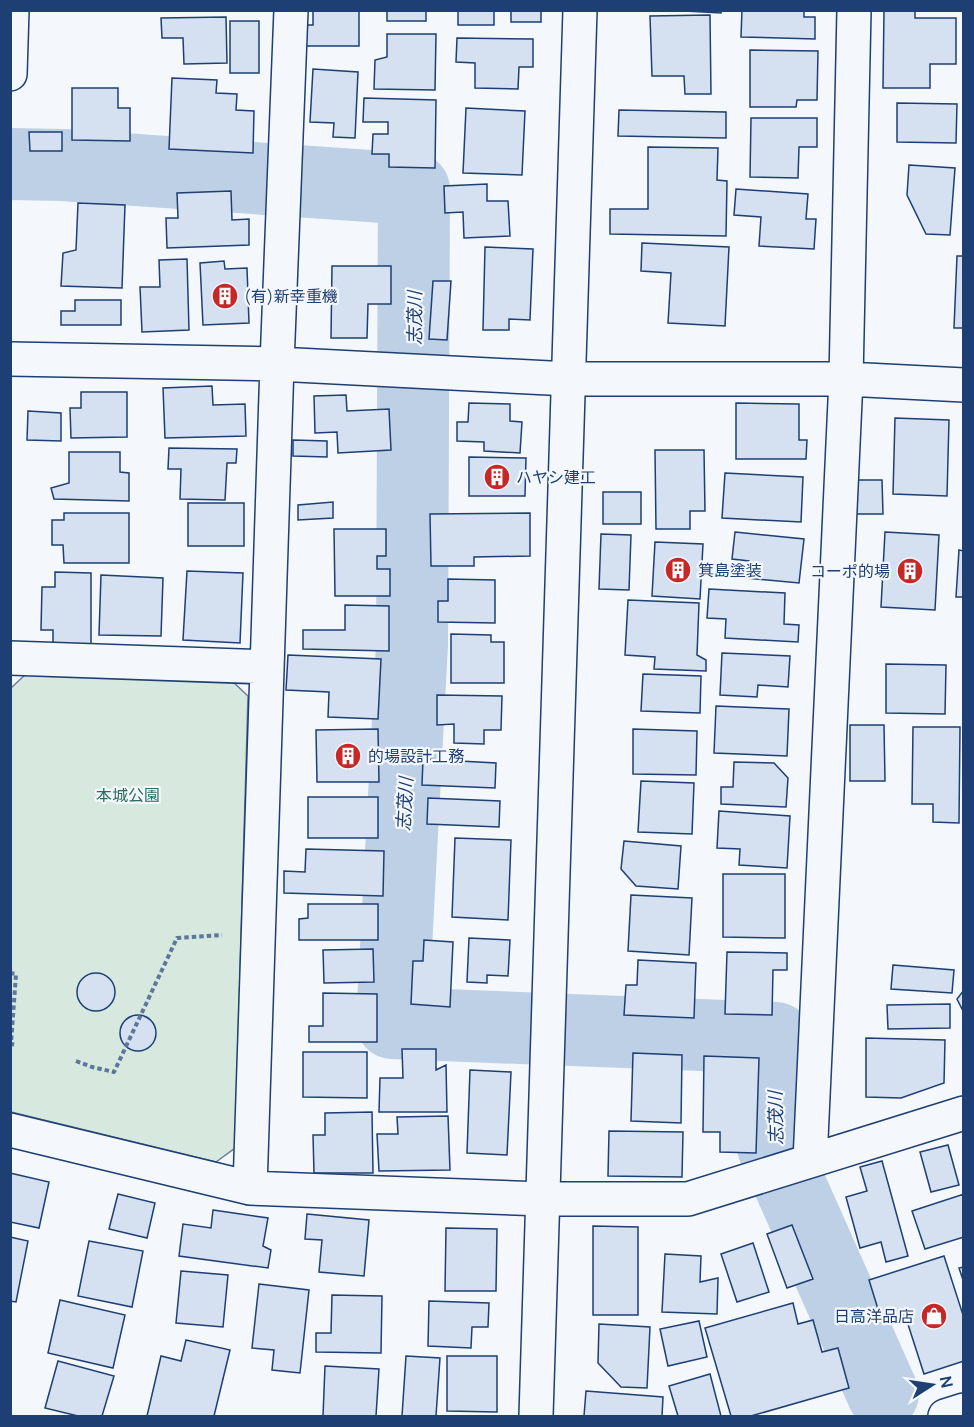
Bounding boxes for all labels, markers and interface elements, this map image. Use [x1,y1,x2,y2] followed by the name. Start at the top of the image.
[210,281,240,311] building icon: (有)新幸重機
[244,285,338,307] place label: (有)新幸重機
[402,289,426,345] water label: 志茂川
[482,462,512,492] building icon: ハヤシ建工
[516,466,596,488] place label: ハヤシ建工
[663,555,693,585] building icon: 箕島塗装
[895,556,925,586] building icon: コーポ的場
[698,559,762,581] place label: 箕島塗装
[810,560,890,582] place label: コーポ的場
[333,741,363,771] building icon: 的場設計工務
[368,745,464,767] place label: 的場設計工務
[391,774,418,832] water label: 志茂川
[96,784,160,806] park label: 本城公園
[762,1089,787,1145] water label: 志茂川
[919,1301,949,1331] shop icon: 日高洋品店
[834,1305,914,1327] place label: 日高洋品店
[902,1355,962,1415] north arrow
[935,1374,959,1390] text: N

